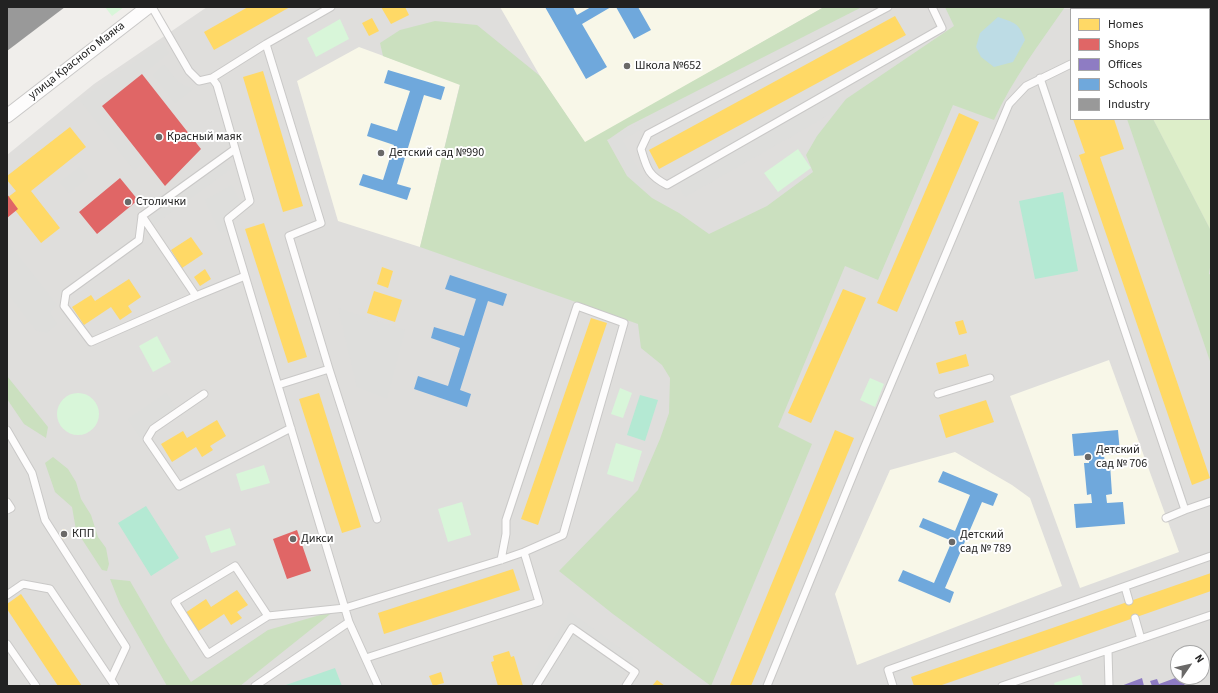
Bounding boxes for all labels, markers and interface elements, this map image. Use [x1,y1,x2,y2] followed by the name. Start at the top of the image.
[1070,8,1210,120] legend
[1108,16,1143,33] text: Homes
[26,19,128,103] street label: улица Красного Маяка
[1108,36,1139,53] text: Shops
[1108,56,1142,73] text: Offices
[635,59,701,73] place label: Школа №652
[622,61,632,71] marker: Школа №652
[1108,76,1148,93] text: Schools
[1108,96,1150,113] text: Industry
[167,130,242,144] place label: Красный маяк
[154,132,164,142] marker: Красный маяк
[389,146,484,160] place label: Детский сад №990
[376,148,386,158] marker: Детский сад №990
[136,195,186,209] place label: Столички
[123,197,133,207] marker: Столички
[1096,443,1147,471] place label: Детский сад № 706
[1083,452,1093,462] marker: Детский сад № 706
[72,527,94,541] place label: КПП
[960,528,1011,556] place label: Детский сад № 789
[59,529,69,539] marker: КПП
[301,532,334,546] place label: Дикси
[288,534,298,544] marker: Дикси
[947,537,957,547] marker: Детский сад № 789
[1170,645,1210,685] north arrow
[1191,651,1208,666] text: N

